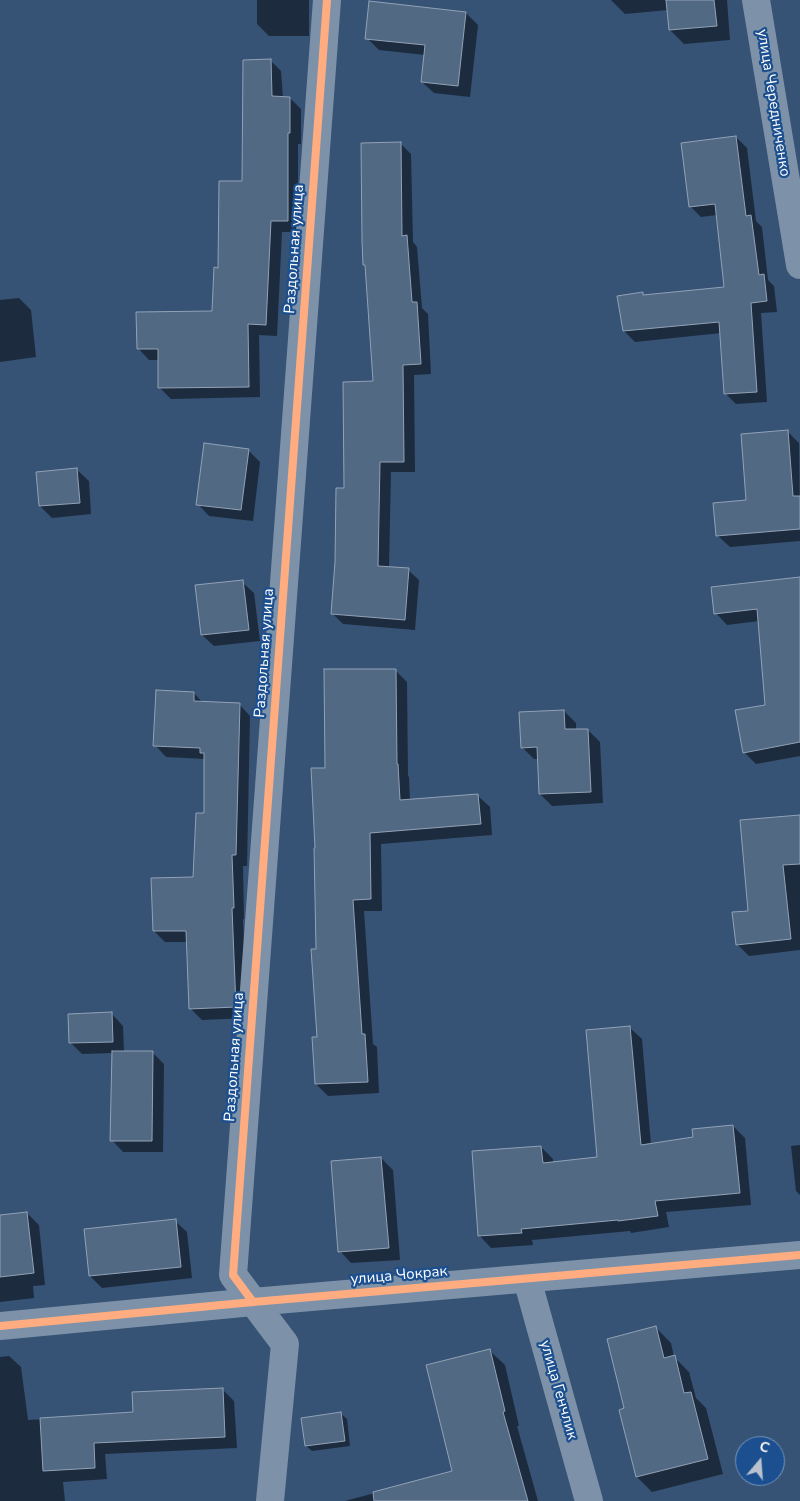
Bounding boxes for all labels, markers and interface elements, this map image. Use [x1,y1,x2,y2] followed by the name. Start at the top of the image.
[752,28,794,178] street label: улица Чередниченко
[282,184,308,314] street label: Раздольная улица
[252,588,278,718] street label: Раздольная улица
[222,992,248,1122] street label: Раздольная улица
[350,1263,448,1289] street label: улица Чокрак
[535,1338,581,1442] street label: улица Генчлик
[735,1436,785,1486] north arrow
[757,1437,772,1458] text: С

